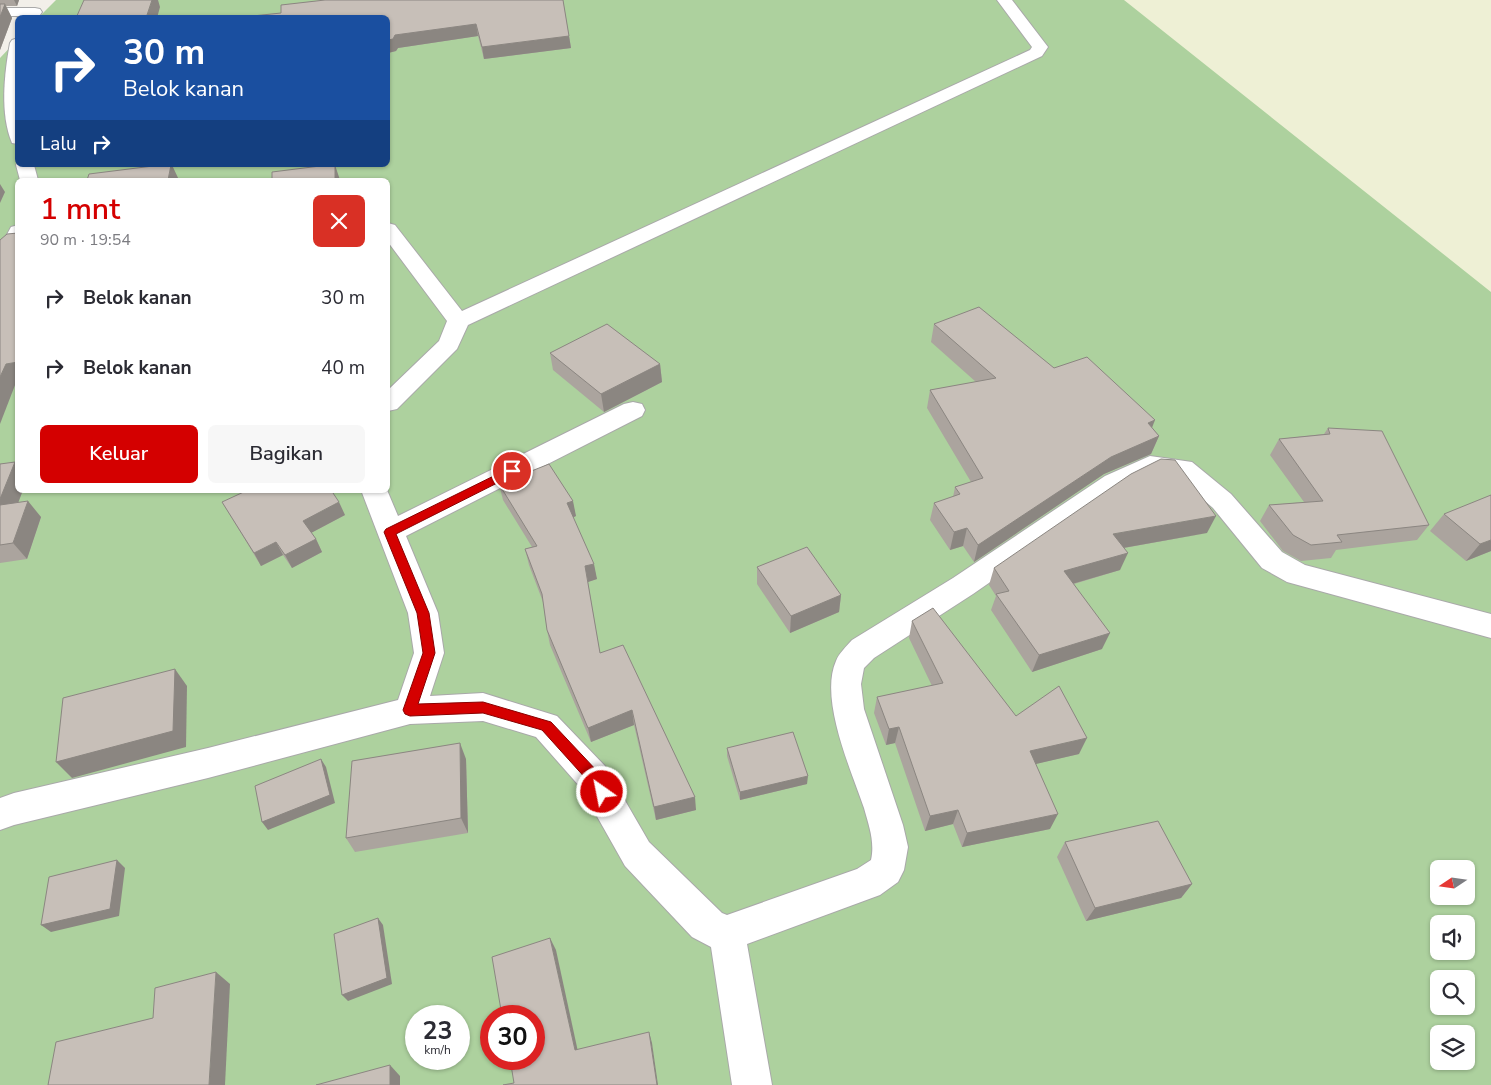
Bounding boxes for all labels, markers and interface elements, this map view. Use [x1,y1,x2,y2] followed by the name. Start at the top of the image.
[123,29,205,76] text: 30 m
[40,35,105,100] icon: right
[123,74,244,104] text: Belok kanan
[87,130,115,158] icon: right
[40,131,77,157] text: Lalu
[40,189,120,230] text: 1 mnt
[313,195,365,247] button: close
[40,229,131,251] text: 90 m · 19:54
[40,284,68,312] icon: right
[83,285,192,311] text: Belok kanan
[321,285,365,311] text: 30 m
[40,354,68,382] icon: right
[83,355,192,381] text: Belok kanan
[321,355,365,381] text: 40 m
[40,425,198,483] button: Keluar
[208,425,365,483] button: Bagikan
[491,450,533,492] pin
[498,457,526,485] icon: arrive
[575,765,627,817] position arrow
[1430,860,1475,905] north arrow
[1430,860,1475,1070] map controls
[1430,915,1475,960] button: sound
[1430,970,1475,1015] button: search
[480,1005,545,1070] speed limit sign: 30
[422,1014,453,1048] text: 23
[1430,1025,1475,1070] button: layers
[424,1042,451,1058] text: km/h

